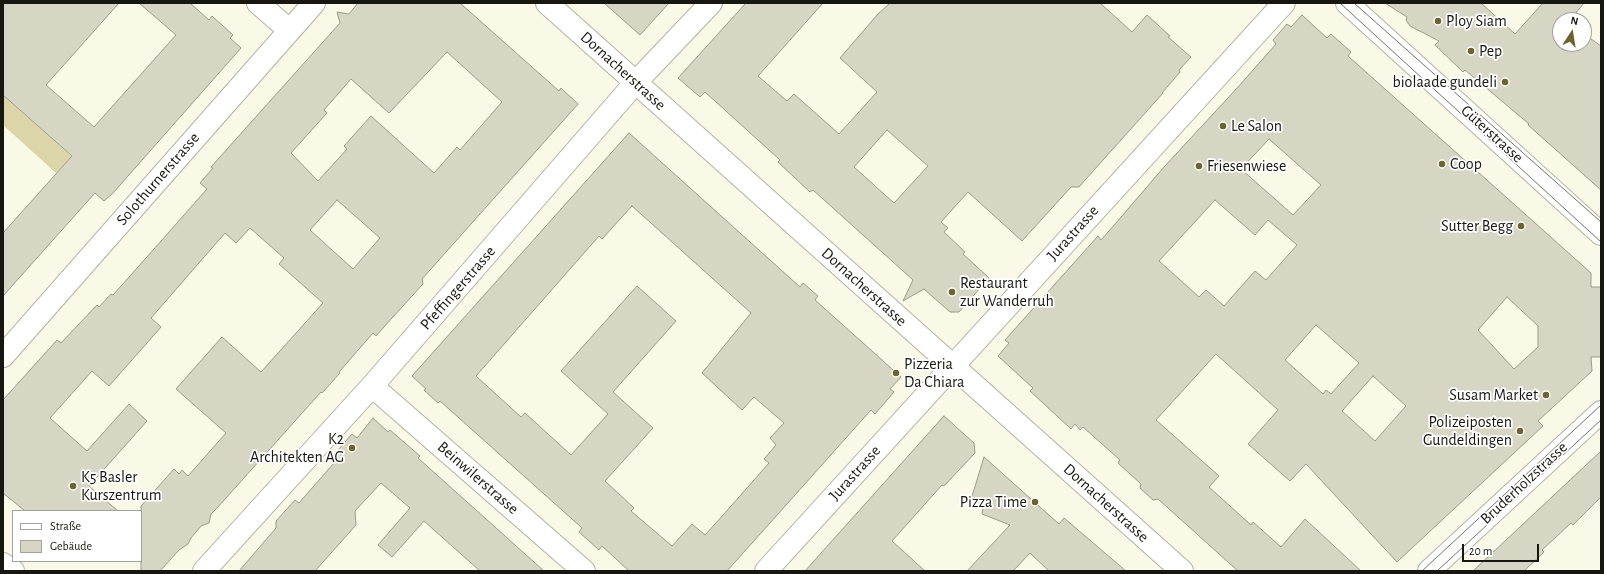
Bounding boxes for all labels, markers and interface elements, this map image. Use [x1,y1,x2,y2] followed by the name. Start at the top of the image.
[1446,11,1507,31] place label: Ploy Siam
[1552,12,1592,52] north arrow
[1570,15,1579,27] text: N
[1433,16,1443,26] marker: Ploy Siam
[576,28,670,114] street label: Dornacherstrasse
[1479,41,1502,61] place label: Pep
[1466,46,1476,56] marker: Pep
[1392,72,1497,92] place label: biolaade gundeli
[1500,77,1510,87] marker: biolaade gundeli
[1457,101,1527,167] street label: Güterstrasse
[1231,116,1282,136] place label: Le Salon
[1218,121,1228,131] marker: Le Salon
[112,129,204,229] street label: Solothurnerstrasse
[1450,154,1482,174] place label: Coop
[1207,156,1286,176] place label: Friesenwiese
[1437,159,1447,169] marker: Coop
[1194,161,1204,171] marker: Friesenwiese
[1043,201,1103,265] street label: Jurastrasse
[1441,216,1513,236] place label: Sutter Begg
[1516,221,1526,231] marker: Sutter Begg
[416,242,500,334] street label: Pfeffingerstrasse
[817,244,911,330] street label: Dornacherstrasse
[960,273,1054,311] place label: Restaurant zur Wanderruh
[947,287,957,297] marker: Restaurant zur Wanderruh
[904,354,965,392] place label: Pizzeria Da Chiara
[891,368,901,378] marker: Pizzeria Da Chiara
[1449,385,1538,405] place label: Susam Market
[1541,390,1551,400] marker: Susam Market
[1423,412,1512,450] place label: Polizeiposten Gundeldingen
[1515,426,1525,436] marker: Polizeiposten Gundeldingen
[250,429,344,467] place label: K2 Architekten AG
[433,437,523,519] street label: Beinwilerstrasse
[1477,438,1571,528] street label: Bruderholzstrasse
[825,441,885,505] street label: Jurastrasse
[347,443,357,453] marker: K2 Architekten AG
[1059,460,1153,546] street label: Dornacherstrasse
[81,467,162,505] place label: K5 Basler Kurszentrum
[68,481,78,491] marker: K5 Basler Kurszentrum
[960,492,1027,512] place label: Pizza Time
[1030,497,1040,507] marker: Pizza Time
[12,510,142,562] legend
[50,520,81,532] text: Straße
[1464,536,1541,562] scale bar
[50,540,92,552] text: Gebäude
[1469,545,1492,557] text: 20 m

